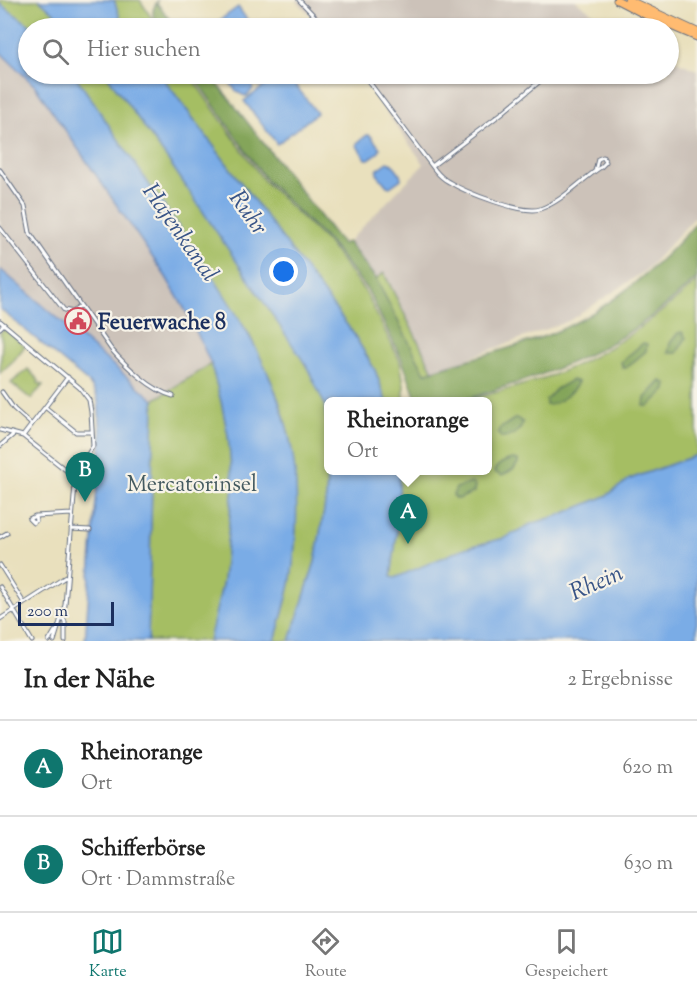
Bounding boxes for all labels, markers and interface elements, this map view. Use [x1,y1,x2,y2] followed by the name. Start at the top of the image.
[18,18,679,84] search box
[39,35,72,68] icon: search
[87,35,201,67] text: Hier suchen
[133,177,226,289] water label: Hafenkanal
[220,184,275,243] water label: Ruhr
[269,257,298,286] your location
[63,306,93,336] public building icon: Feuerwache 8
[98,308,226,340] place label: Feuerwache 8
[324,397,492,475] popup
[347,406,469,438] text: Rheinorange
[347,438,378,467] text: Ort
[66,452,104,502] pin: B
[127,470,257,502] park label: Mercatorinsel
[388,494,428,544] pin: A
[565,557,629,611] water label: Rhein
[18,599,114,626] scale bar
[27,601,68,624] text: 200 m
[24,662,155,699] text: In der Nähe
[568,666,673,695] text: 2 Ergebnisse
[81,738,203,770] text: Rheinorange
[35,754,52,783] text: A
[623,754,673,783] text: 620 m
[81,770,112,799] text: Ort
[81,834,206,866] text: Schifferbörse
[37,850,50,879] text: B
[624,850,673,879] text: 630 m
[81,866,235,895] text: Ort · Dammstraße
[89,925,127,984] tab: Karte
[305,925,347,984] tab: Route
[525,925,608,984] tab: Gespeichert

